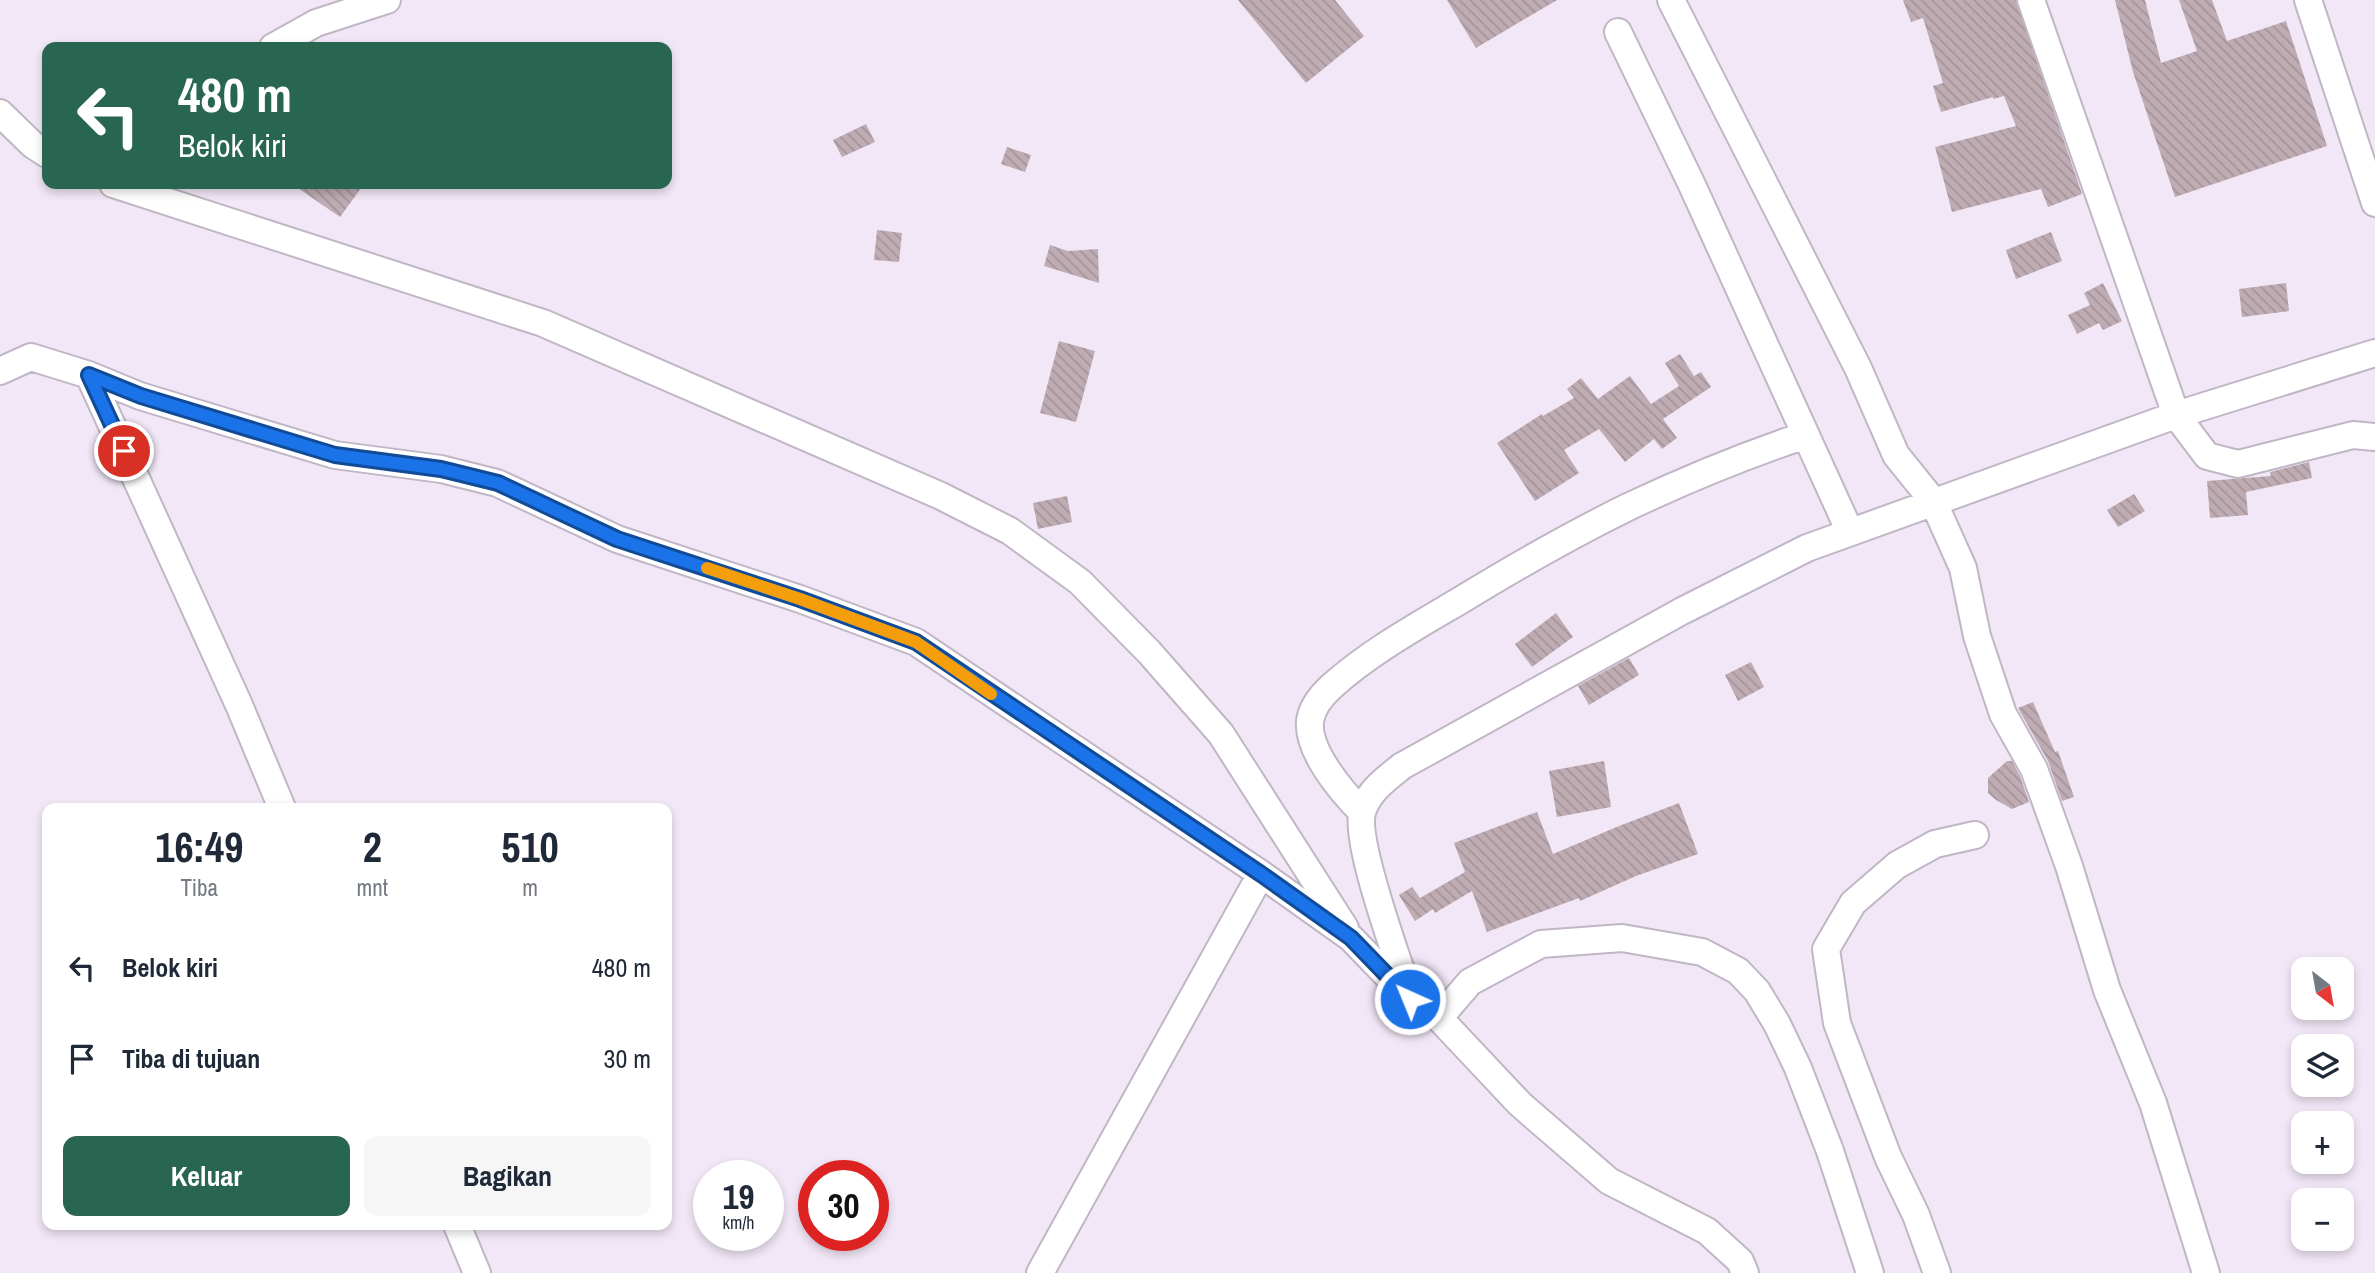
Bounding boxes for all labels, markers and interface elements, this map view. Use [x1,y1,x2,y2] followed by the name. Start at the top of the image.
[178,61,292,127] text: 480 m
[63,70,154,161] icon: left
[178,124,287,167] text: Belok kiri
[94,421,154,481] pin
[105,432,143,470] icon: arrive
[155,819,243,875] text: 16:49
[363,819,382,875] text: 2
[501,819,559,875] text: 510
[181,872,218,903] text: Tiba
[357,872,388,903] text: mnt
[522,872,538,903] text: m
[63,949,101,987] icon: left
[122,950,218,985] text: Belok kiri
[592,950,651,985] text: 480 m
[2291,957,2354,1020] north arrow
[2291,957,2354,1251] map controls
[1373,962,1447,1036] position arrow
[2291,1034,2354,1097] button: layers
[63,1040,101,1078] icon: arrive
[122,1041,260,1076] text: Tiba di tujuan
[604,1041,651,1076] text: 30 m
[2291,1111,2354,1174] button: +
[63,1136,350,1216] button: Keluar
[364,1136,651,1216] button: Bagikan
[798,1160,889,1251] speed limit sign: 30
[723,1173,754,1220] text: 19
[2291,1188,2354,1251] button: −
[723,1210,755,1235] text: km/h

